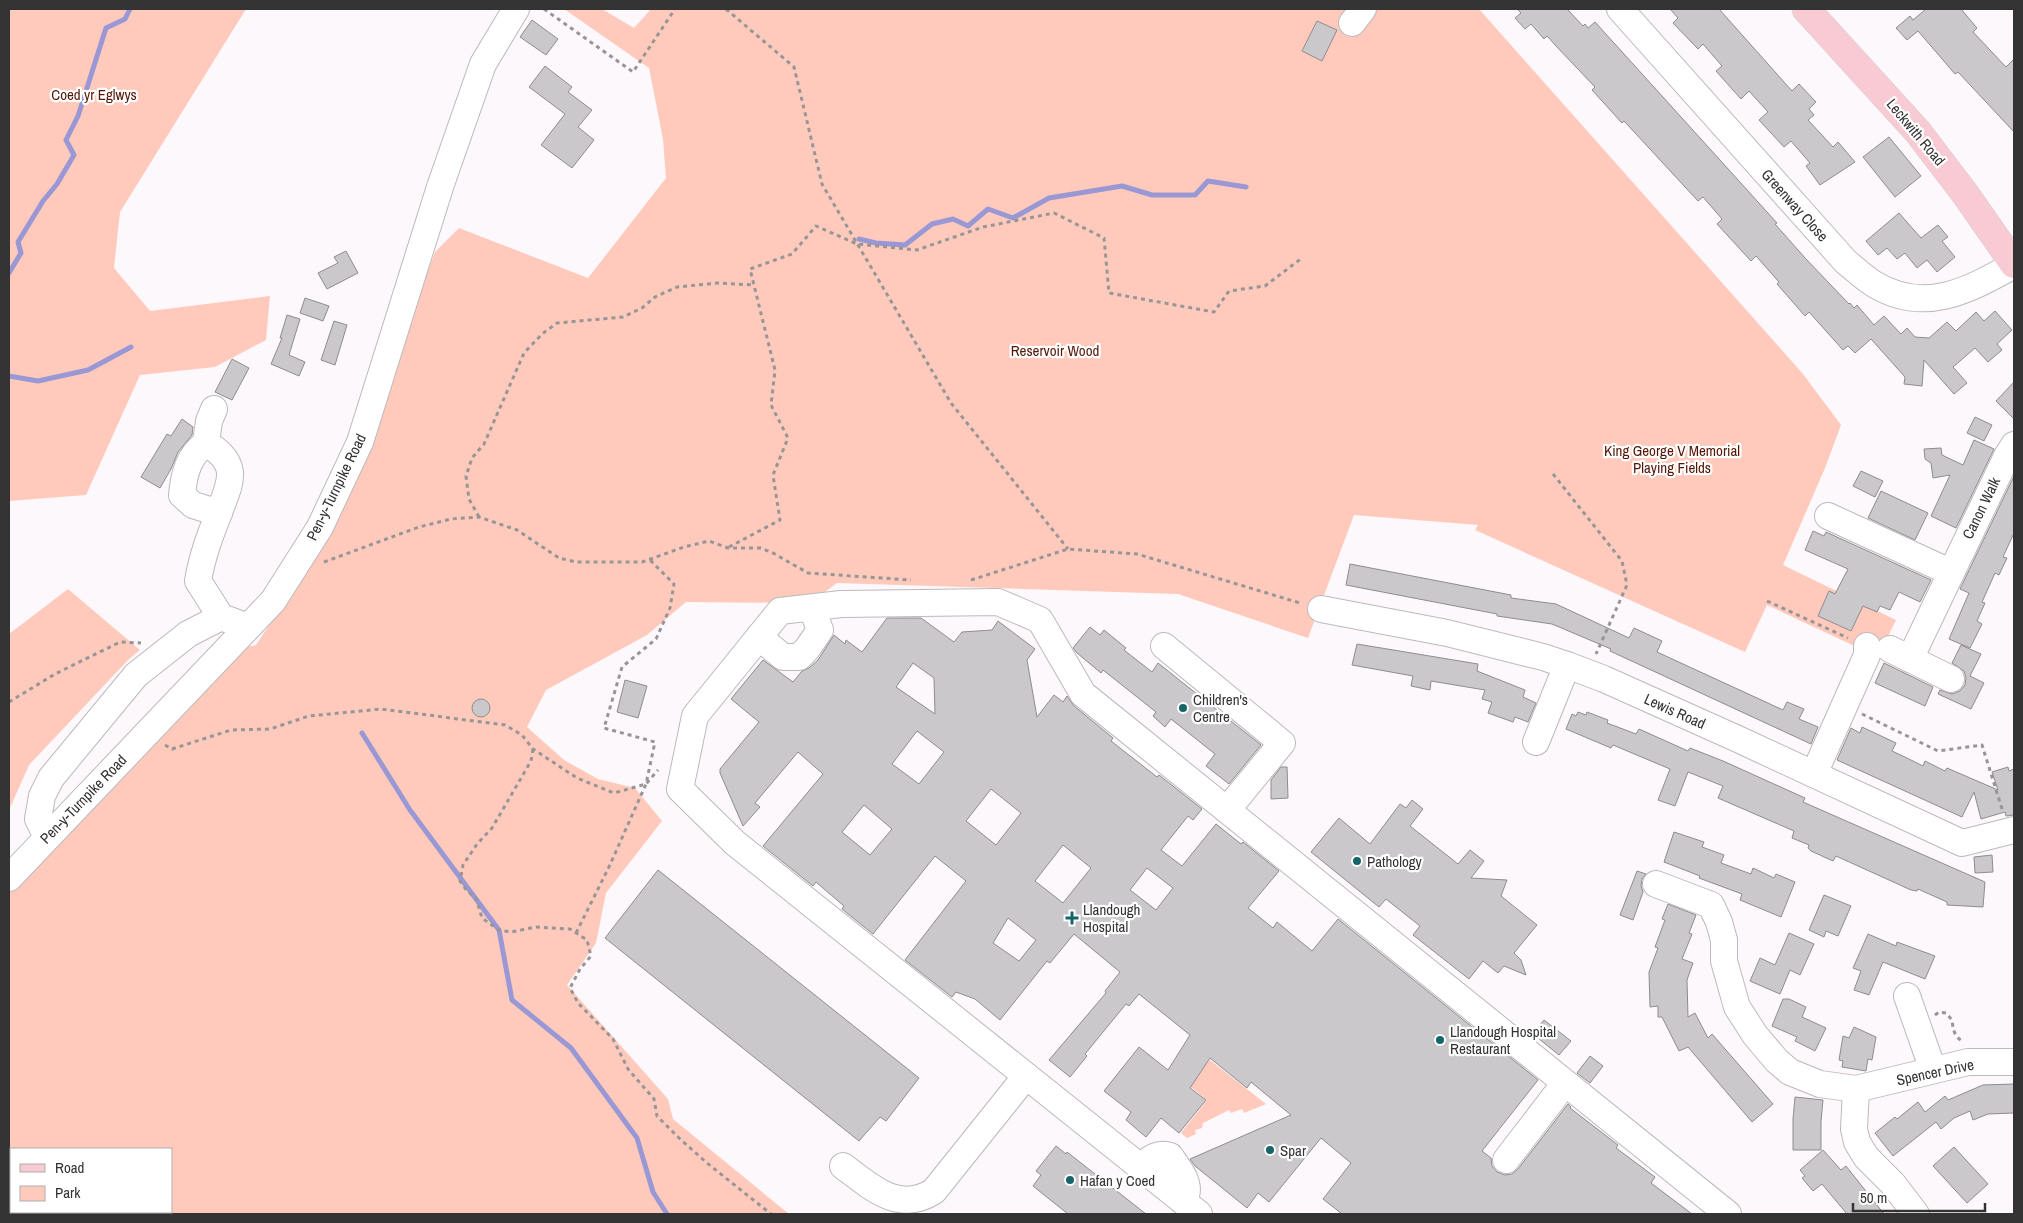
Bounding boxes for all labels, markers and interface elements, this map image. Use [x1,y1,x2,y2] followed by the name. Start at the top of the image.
[51,84,137,105] park label: Coed yr Eglwys
[1882,94,1950,170] street label: Leckwith Road
[1757,164,1833,246] street label: Greenway Close
[1011,340,1099,361] park label: Reservoir Wood
[301,430,371,544] street label: Pen-y-Turnpike Road
[1604,440,1740,478] park label: King George V Memorial Playing Fields
[1957,473,2005,543] street label: Canon Walk
[1641,688,1709,734] street label: Lewis Road
[1193,689,1248,727] place label: Children's Centre
[1177,702,1189,714] marker: Children's Centre
[35,750,131,848] street label: Pen-y-Turnpike Road
[1367,851,1423,872] place label: Pathology
[1351,855,1363,867] marker: Pathology
[1083,899,1140,937] place label: Llandough Hospital
[1065,911,1079,925] marker: Llandough Hospital
[1450,1021,1556,1059] place label: Llandough Hospital Restaurant
[1434,1034,1446,1046] marker: Llandough Hospital Restaurant
[1894,1054,1976,1090] street label: Spencer Drive
[1280,1140,1306,1161] place label: Spar
[1264,1144,1276,1156] marker: Spar
[10,1148,172,1213] legend
[55,1157,84,1178] text: Road
[1080,1170,1155,1191] place label: Hafan y Coed
[1064,1174,1076,1186] marker: Hafan y Coed
[1853,1180,1986,1212] scale bar
[55,1182,81,1203] text: Park
[1860,1187,1887,1208] text: 50 m

